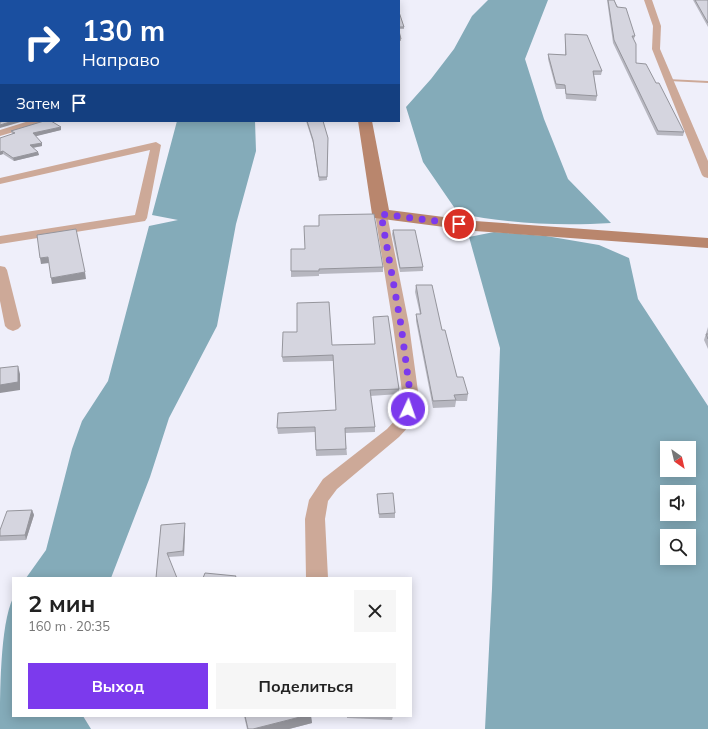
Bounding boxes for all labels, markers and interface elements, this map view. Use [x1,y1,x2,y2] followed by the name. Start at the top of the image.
[82,13,165,48] text: 130 m
[16,16,68,68] icon: right
[82,48,160,71] text: Направо
[68,92,90,114] icon: arrive
[16,94,60,113] text: Затем
[442,207,476,241] pin
[448,213,470,235] icon: arrive
[387,388,429,430] position arrow
[660,441,696,477] north arrow
[660,441,696,565] map controls
[660,485,696,521] button: sound
[660,529,696,565] button: search
[28,588,95,618] text: 2 мин
[354,590,396,632] button: close
[28,618,110,634] text: 160 m · 20:35
[28,663,208,709] button: Выход
[216,663,396,709] button: Поделиться

